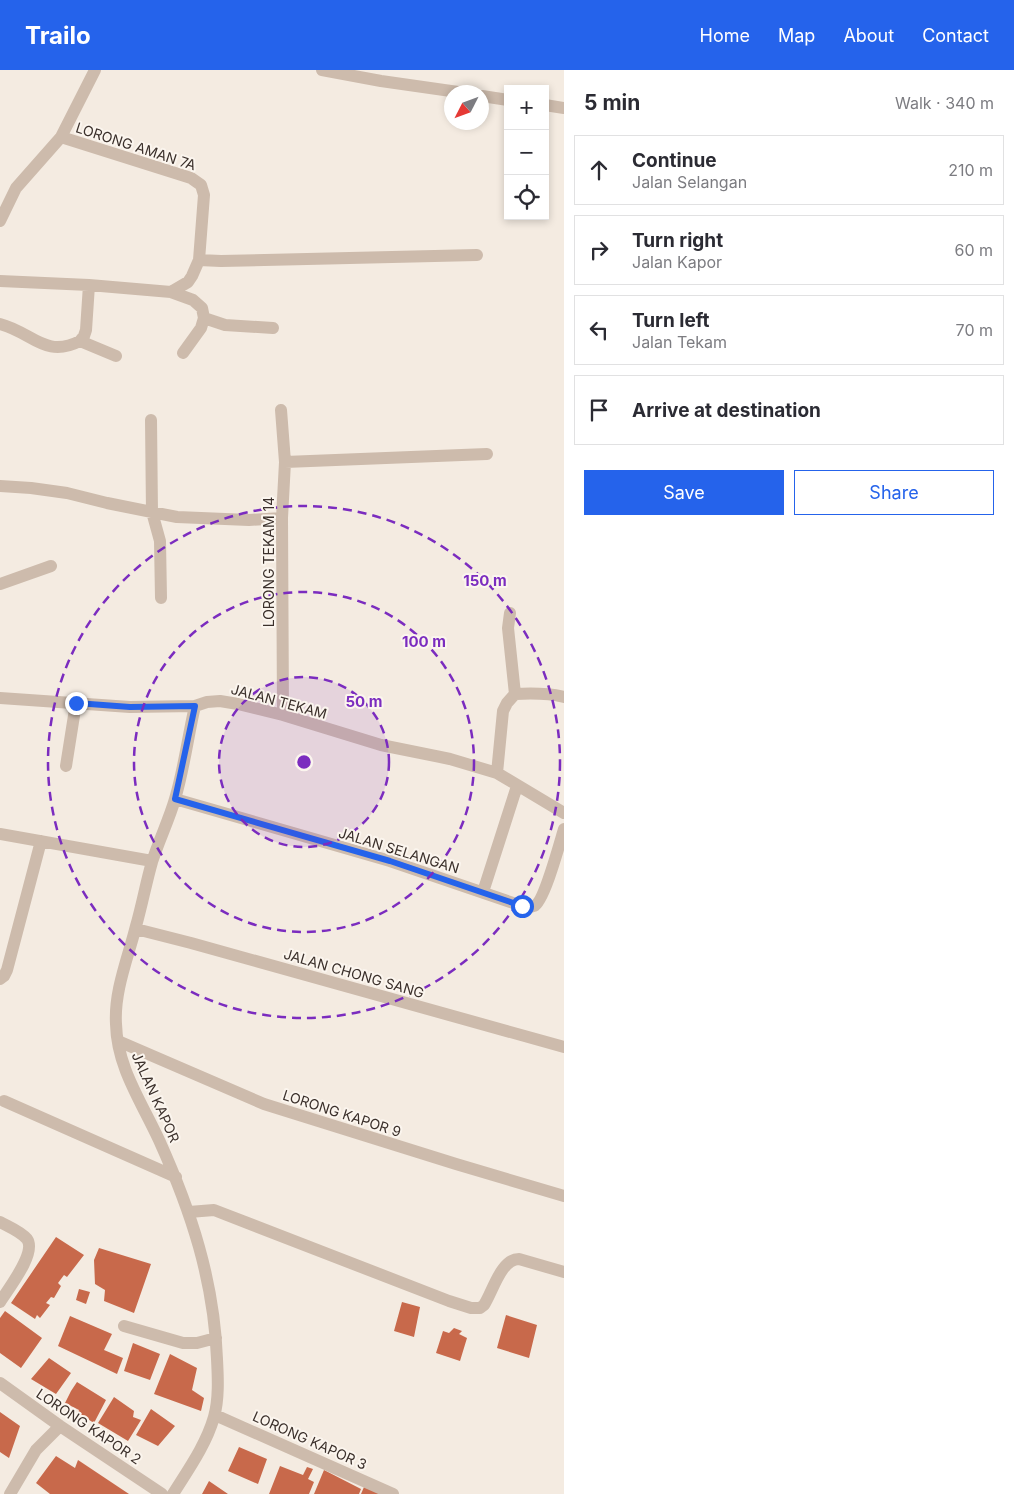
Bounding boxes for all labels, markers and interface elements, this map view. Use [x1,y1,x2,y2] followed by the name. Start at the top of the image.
[25,21,91,50] text: Trailo
[700,25,750,46] text: Home
[778,25,815,46] text: Map
[843,25,894,46] text: About
[922,25,989,46] text: Contact
[444,85,489,130] north arrow
[504,85,549,220] map controls
[504,85,549,130] button: +
[584,90,640,115] text: 5 min
[895,93,994,113] text: Walk · 340 m
[74,119,199,174] street label: LORONG AMAN 7A
[504,130,549,175] button: −
[632,149,717,172] text: Continue
[585,156,613,184] icon: ahead
[948,160,993,180] text: 210 m
[632,172,747,192] text: Jalan Selangan
[504,175,549,220] button: locate
[632,229,723,252] text: Turn right
[585,236,613,264] icon: right
[954,240,993,260] text: 60 m
[632,252,722,272] text: Jalan Kapor
[632,309,710,332] text: Turn left
[585,316,613,344] icon: left
[956,320,993,340] text: 70 m
[632,332,727,352] text: Jalan Tekam
[585,396,613,424] icon: arrive
[632,399,821,422] text: Arrive at destination
[584,470,784,515] button: Save
[794,470,994,515] button: Share
[260,497,277,627] street label: LORONG TEKAM 14
[463,571,507,590] text: 150 m
[402,632,446,651] text: 100 m
[229,680,329,722] street label: JALAN TEKAM
[65,692,88,715] route end
[346,692,382,711] text: 50 m
[295,753,313,771] centre of rings
[337,824,461,876] street label: JALAN SELANGAN
[511,895,534,918] route start
[282,945,426,1001] street label: JALAN CHONG SANG
[128,1049,184,1145] street label: JALAN KAPOR
[281,1086,403,1140] street label: LORONG KAPOR 9
[33,1385,145,1467] street label: LORONG KAPOR 2
[250,1407,370,1473] street label: LORONG KAPOR 3

